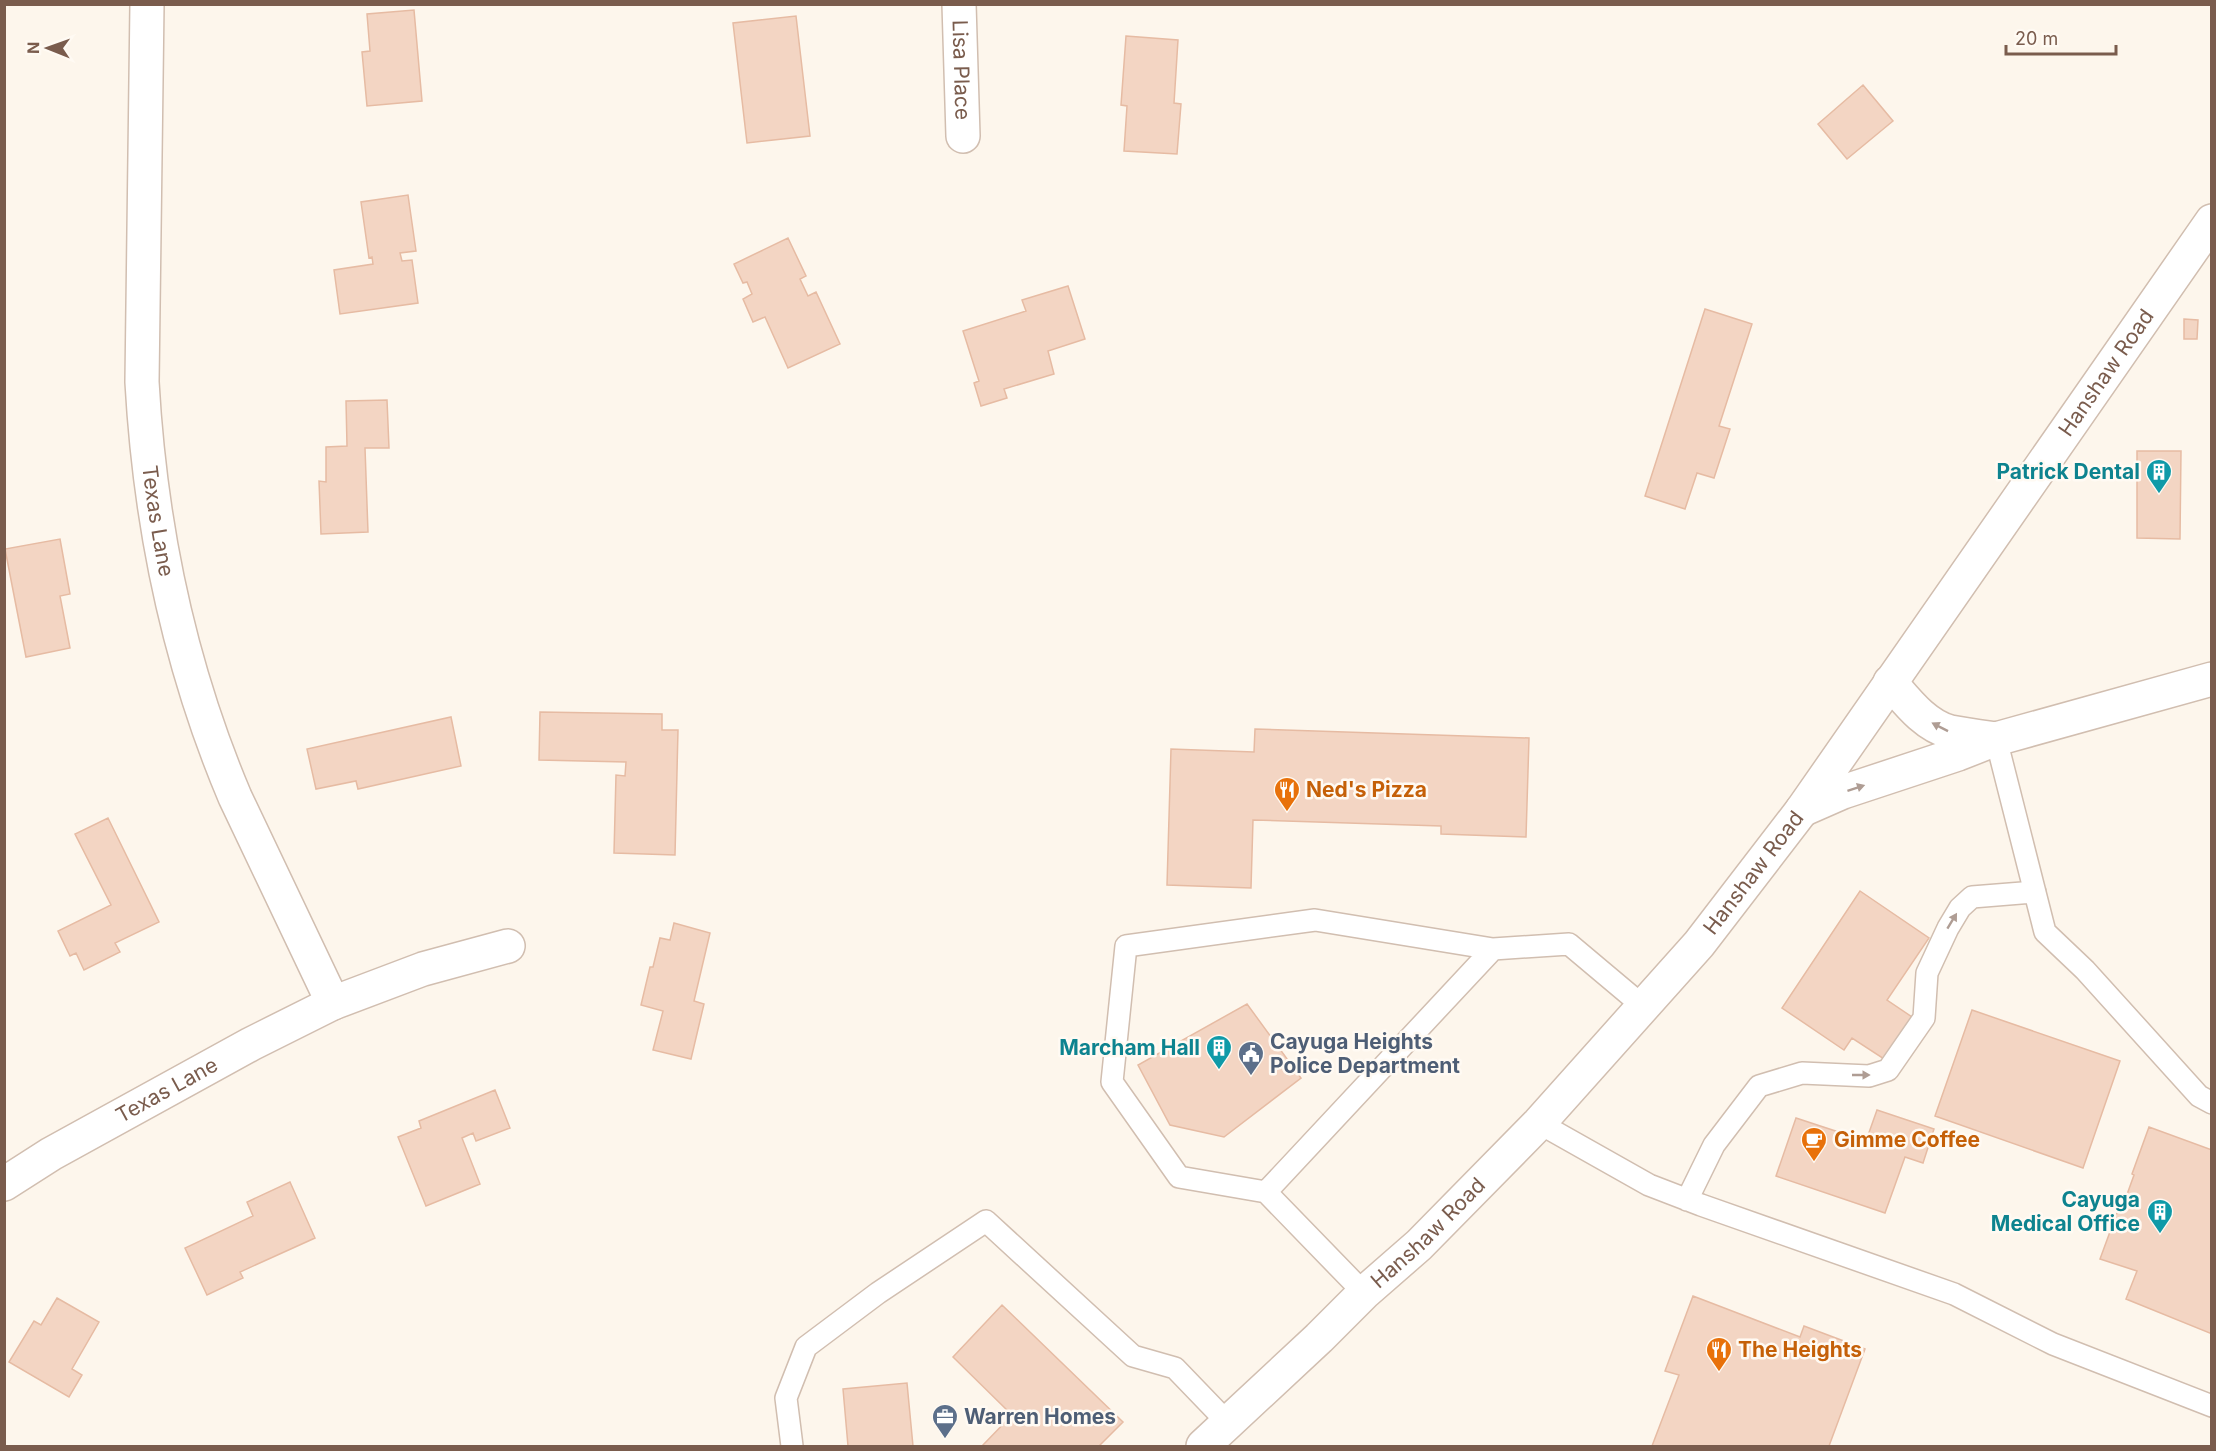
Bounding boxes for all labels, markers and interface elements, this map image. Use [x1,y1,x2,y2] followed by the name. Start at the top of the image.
[18,18,78,78] north arrow
[2006,18,2116,56] scale bar
[947,19,976,120] street label: Lisa Place
[2015,28,2058,49] text: 20 m
[23,41,43,54] text: N
[2053,304,2159,441] street label: Hanshaw Road
[2144,457,2174,495] building icon: Patrick Dental
[1996,459,2140,484] place label: Patrick Dental
[137,464,180,579] street label: Texas Lane
[1931,722,1948,732] one-way arrow
[1272,775,1302,813] restaurant icon: Ned's Pizza
[1306,777,1427,802] place label: Ned's Pizza
[1847,783,1865,792] one-way arrow
[1698,806,1809,939] street label: Hanshaw Road
[1947,912,1957,929] one-way arrow
[1270,1029,1460,1078] place label: Cayuga Heights Police Department
[1204,1033,1234,1071] building icon: Marcham Hall
[1059,1035,1200,1060] place label: Marcham Hall
[1236,1039,1266,1077] public building icon: Cayuga Heights Police Department
[111,1052,222,1128] street label: Texas Lane
[1851,1070,1870,1080] one-way arrow
[1799,1125,1829,1163] cafe icon: Gimme Coffee
[1834,1127,1980,1152] place label: Gimme Coffee
[1366,1172,1490,1293] street label: Hanshaw Road
[1991,1187,2140,1236] place label: Cayuga Medical Office
[2145,1197,2175,1235] building icon: Cayuga Medical Office
[1704,1335,1734,1373] restaurant icon: The Heights
[1738,1337,1862,1362] place label: The Heights
[930,1402,960,1440] office icon: Warren Homes
[964,1404,1116,1429] place label: Warren Homes

